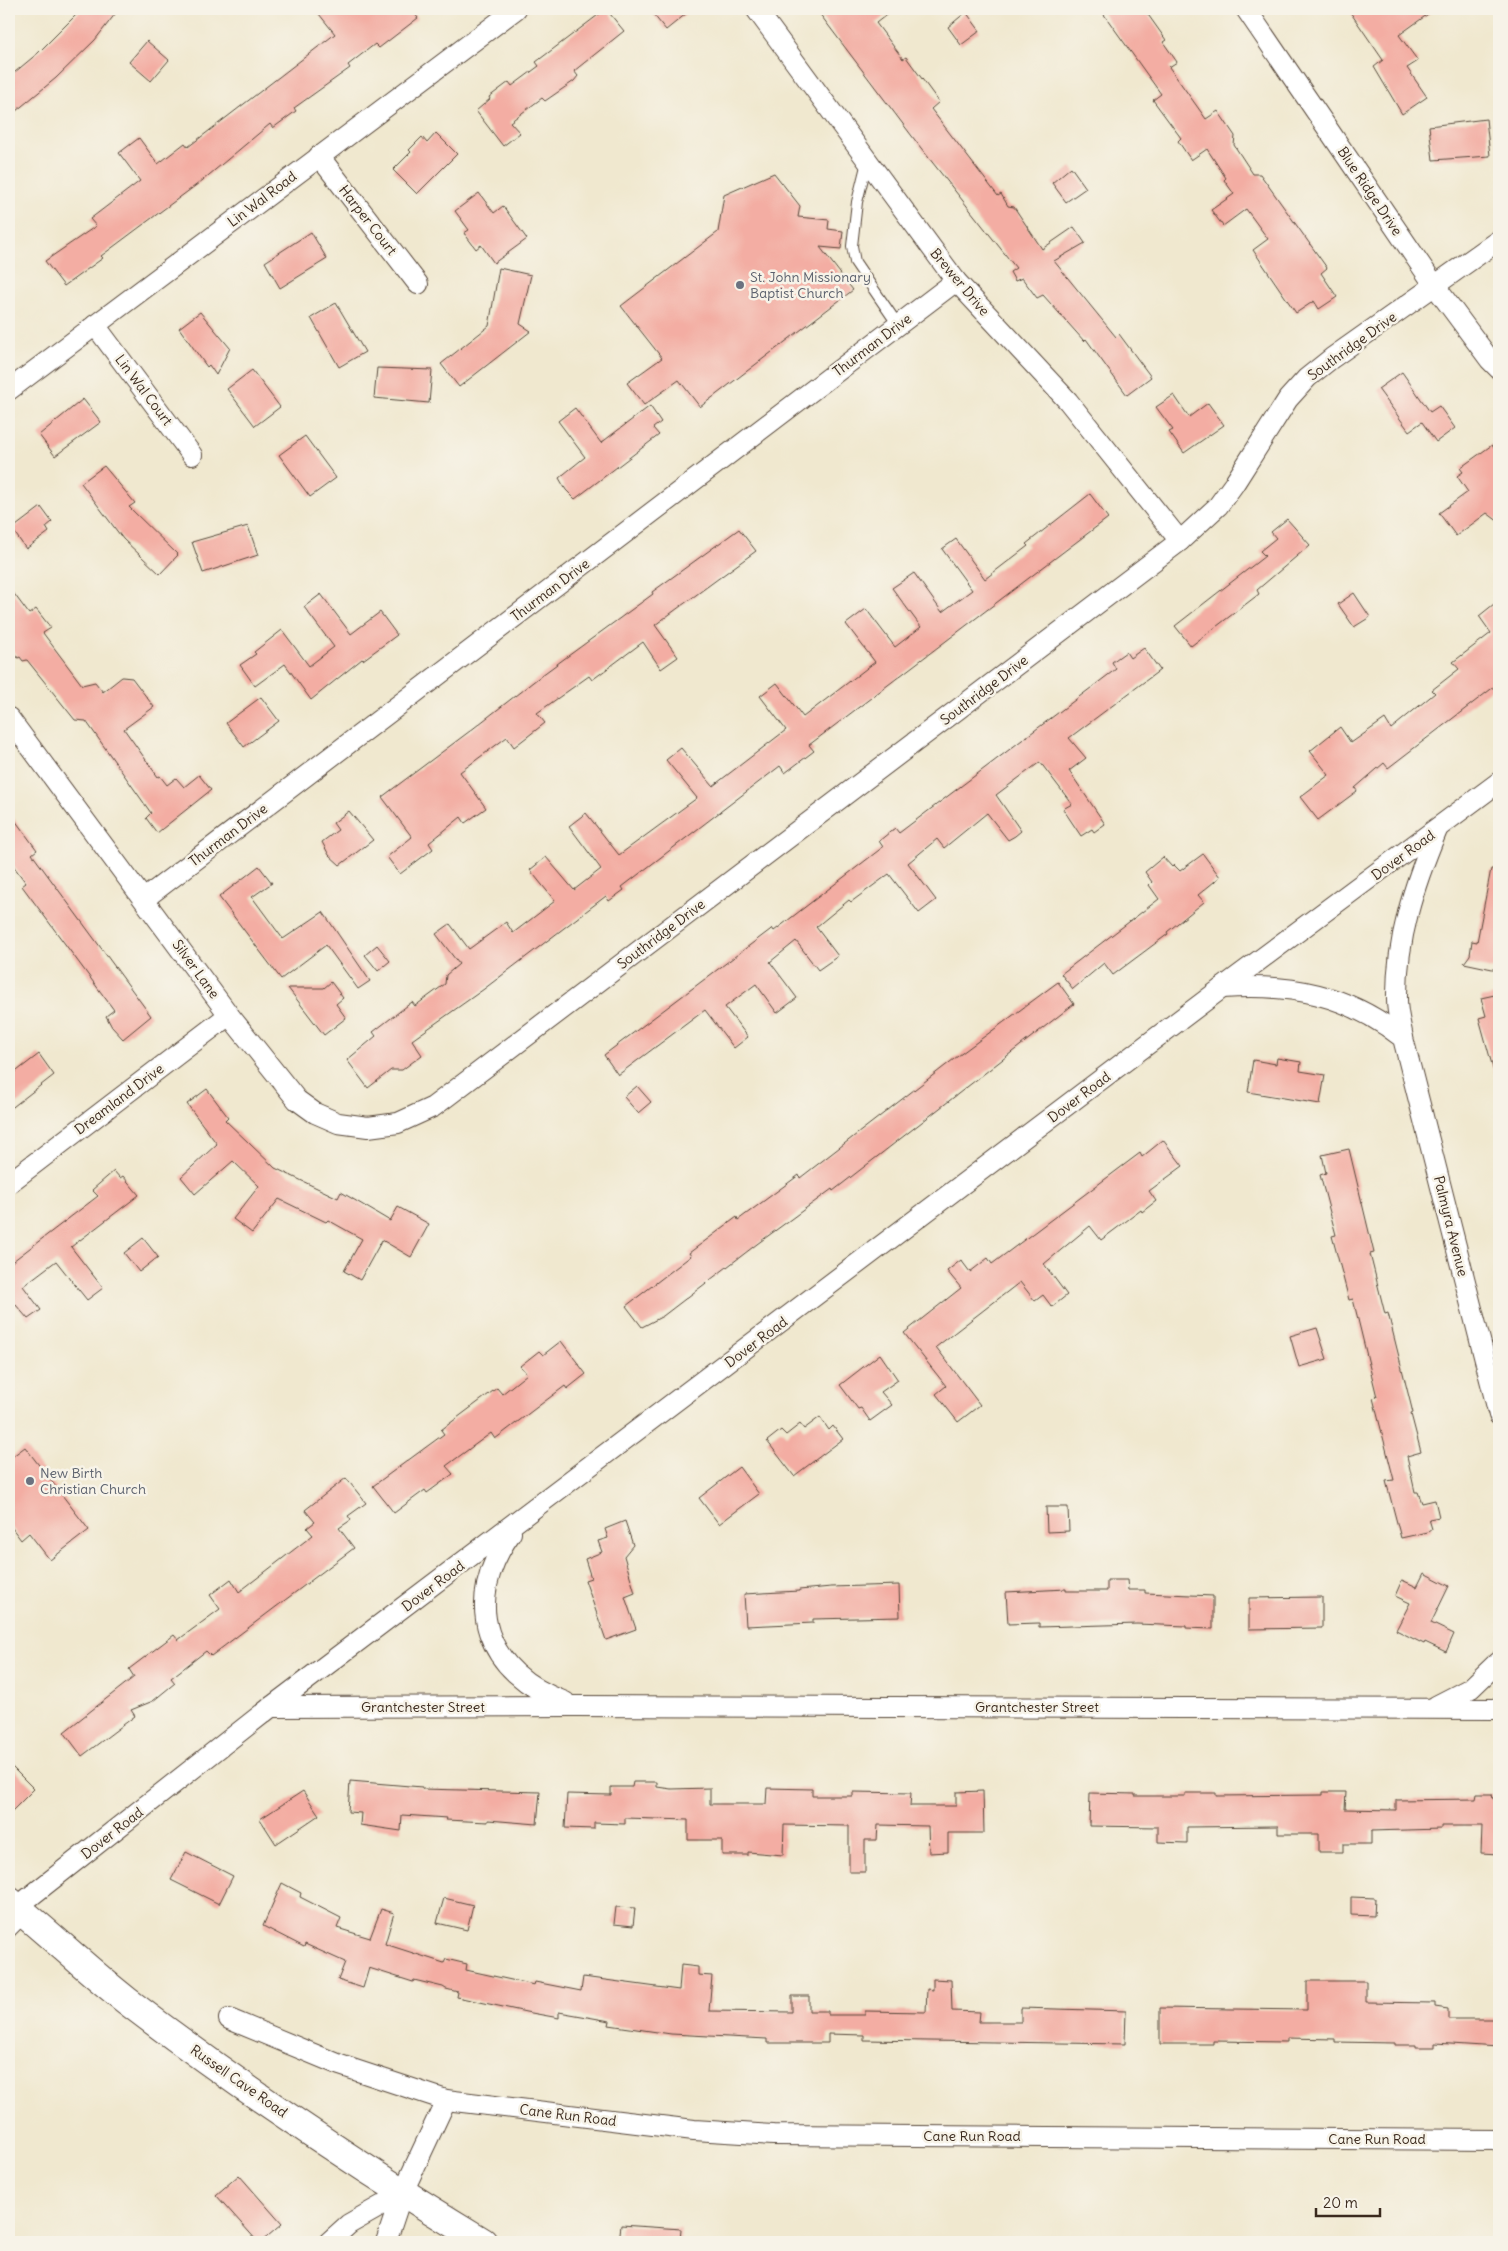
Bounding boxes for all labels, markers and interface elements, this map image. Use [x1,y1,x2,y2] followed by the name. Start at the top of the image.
[1334,143,1406,239] street label: Blue Ridge Drive
[224,167,300,231] street label: Lin Wal Road
[335,181,401,259] street label: Harper Court
[927,245,993,319] street label: Brewer Drive
[750,268,871,302] place label: St. John Missionary Baptist Church
[734,279,746,291] marker: St. John Missionary Baptist Church
[1304,308,1400,384] street label: Southridge Drive
[829,310,915,380] street label: Thurman Drive
[111,351,177,429] street label: Lin Wal Court
[507,555,593,625] street label: Thurman Drive
[936,651,1032,729] street label: Southridge Drive
[185,800,271,870] street label: Thurman Drive
[1368,826,1438,884] street label: Dover Road
[613,895,709,973] street label: Southridge Drive
[169,936,223,1002] street label: Silver Lane
[71,1060,167,1138] street label: Dreamland Drive
[1044,1068,1114,1126] street label: Dover Road
[1430,1174,1472,1278] street label: Palmyra Avenue
[721,1313,791,1371] street label: Dover Road
[40,1464,146,1498] place label: New Birth Christian Church
[24,1475,36,1487] marker: New Birth Christian Church
[398,1557,468,1615] street label: Dover Road
[361,1698,485,1716] street label: Grantchester Street
[975,1698,1099,1716] street label: Grantchester Street
[77,1803,147,1863] street label: Dover Road
[187,2041,291,2121] street label: Russell Cave Road
[519,2100,617,2130] street label: Cane Run Road
[923,2127,1021,2145] street label: Cane Run Road
[1328,2130,1426,2148] street label: Cane Run Road
[1316,2186,1379,2218] scale bar
[1323,2193,1358,2212] text: 20 m

